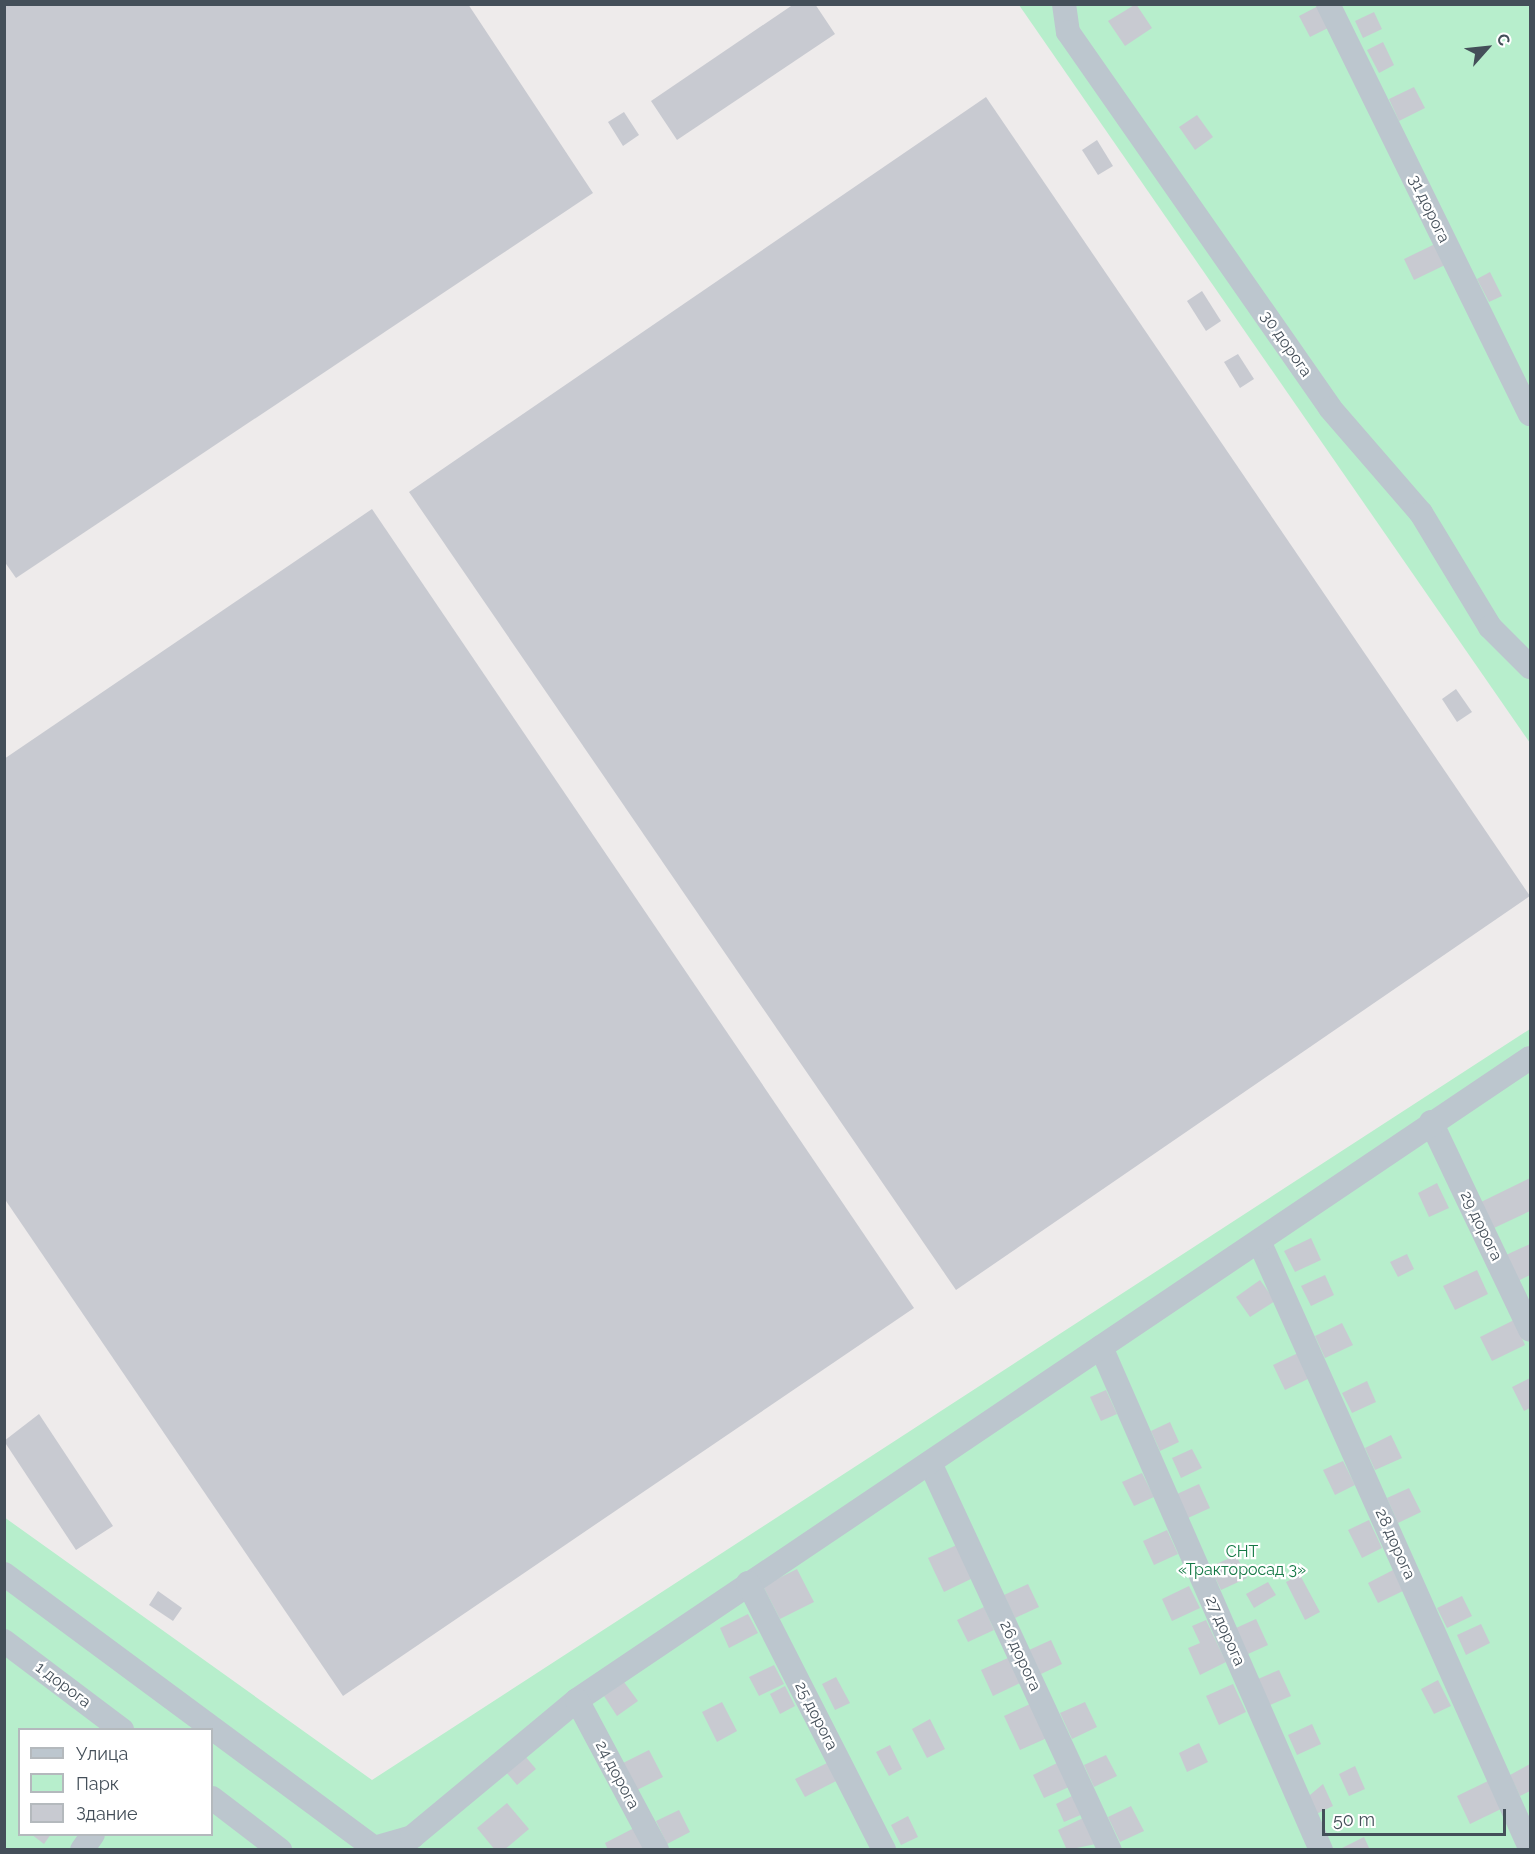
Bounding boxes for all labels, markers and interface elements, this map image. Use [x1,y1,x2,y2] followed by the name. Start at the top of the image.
[1457,18,1517,78] north arrow
[1493,30,1514,49] text: С
[1404,172,1454,246] street label: 31 дорога
[1256,307,1316,381] street label: 30 дорога
[1456,1188,1506,1264] street label: 29 дорога
[1371,1506,1419,1582] street label: 28 дорога
[1178,1542,1306,1580] park label: СНТ «Тракторосад 3»
[1201,1593,1249,1669] street label: 27 дорога
[995,1618,1045,1694] street label: 26 дорога
[32,1658,94,1712] street label: 1 дорога
[791,1678,841,1754] street label: 25 дорога
[18,1728,213,1836] legend
[591,1738,643,1812] street label: 24 дорога
[76,1743,128,1764] text: Улица
[76,1773,119,1794] text: Парк
[1325,1797,1510,1835] scale bar
[76,1803,138,1824] text: Здание
[1333,1809,1375,1830] text: 50 m

